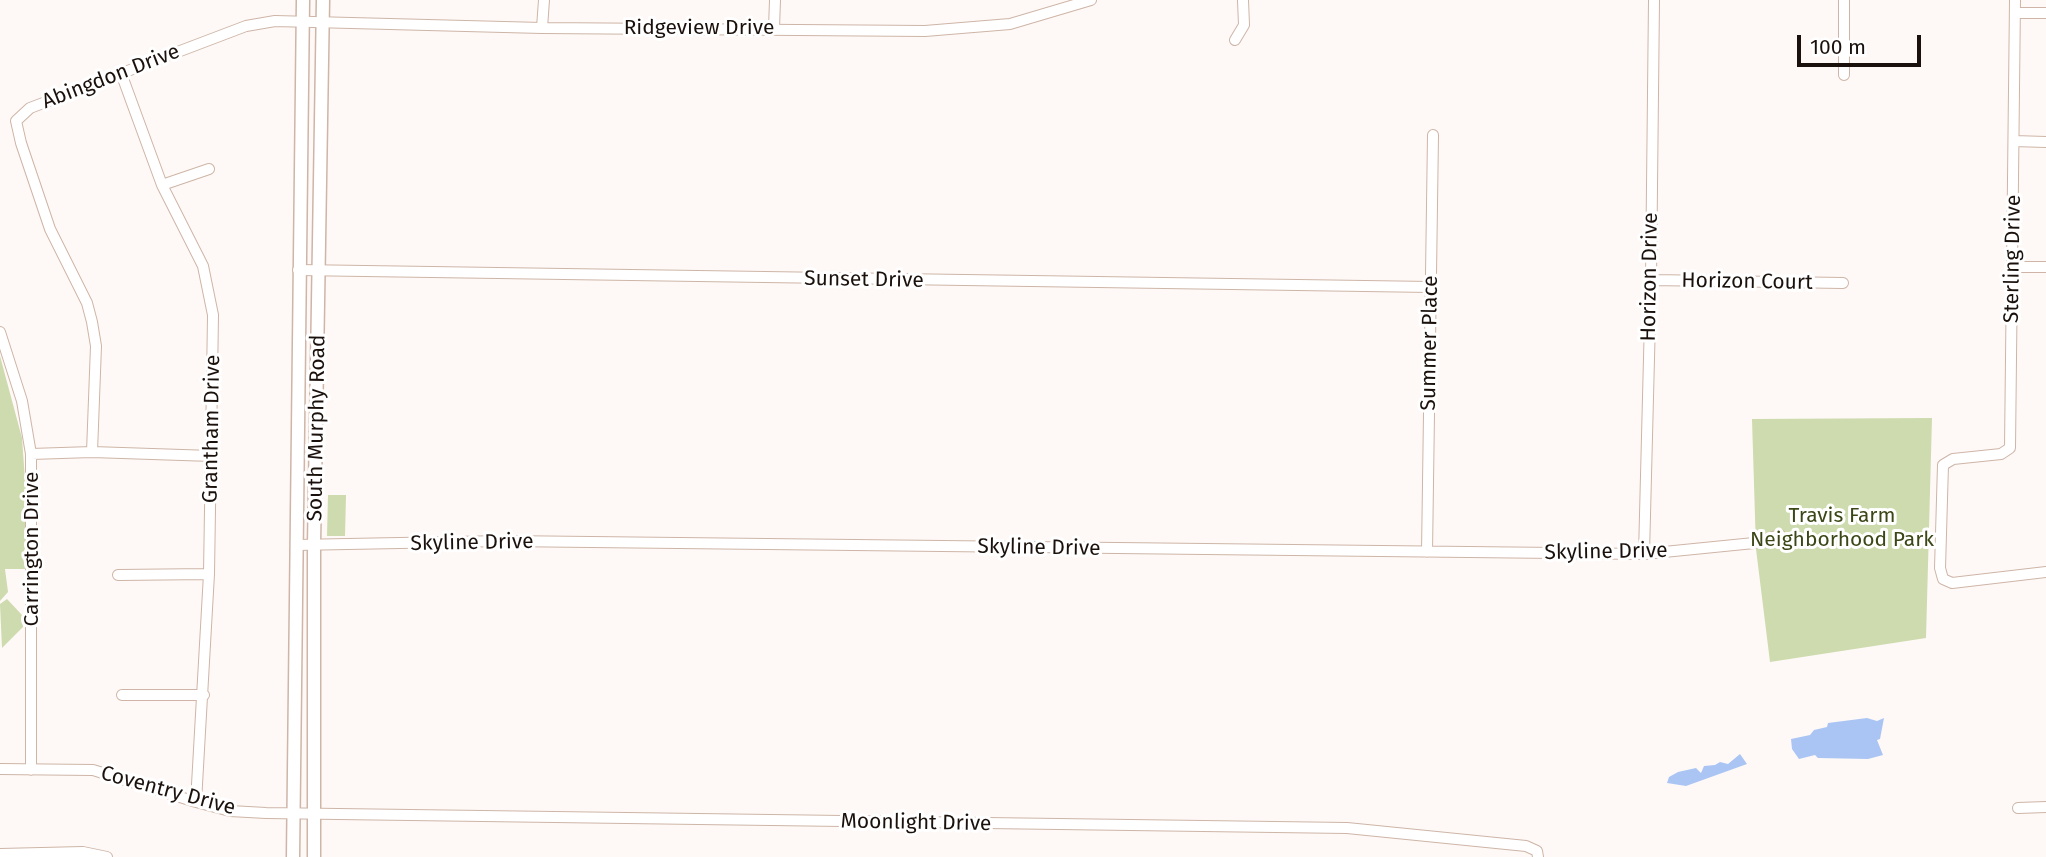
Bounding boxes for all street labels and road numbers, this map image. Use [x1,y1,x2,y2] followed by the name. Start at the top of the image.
[624,15,774,41] street label: Ridgeview Drive
[39,39,183,115] street label: Abingdon Drive
[1999,195,2027,323] street label: Sterling Drive
[1636,212,1664,342] street label: Horizon Drive
[804,266,924,294] street label: Sunset Drive
[1681,268,1813,296] street label: Horizon Court
[1416,275,1444,411] street label: Summer Place
[303,334,331,522] street label: South Murphy Road
[198,355,226,503] street label: Grantham Drive
[19,472,45,626] street label: Carrington Drive
[410,529,534,557] street label: Skyline Drive
[977,534,1101,562] street label: Skyline Drive
[1544,538,1668,566] street label: Skyline Drive
[98,761,238,821] street label: Coventry Drive
[840,809,992,837] street label: Moonlight Drive

